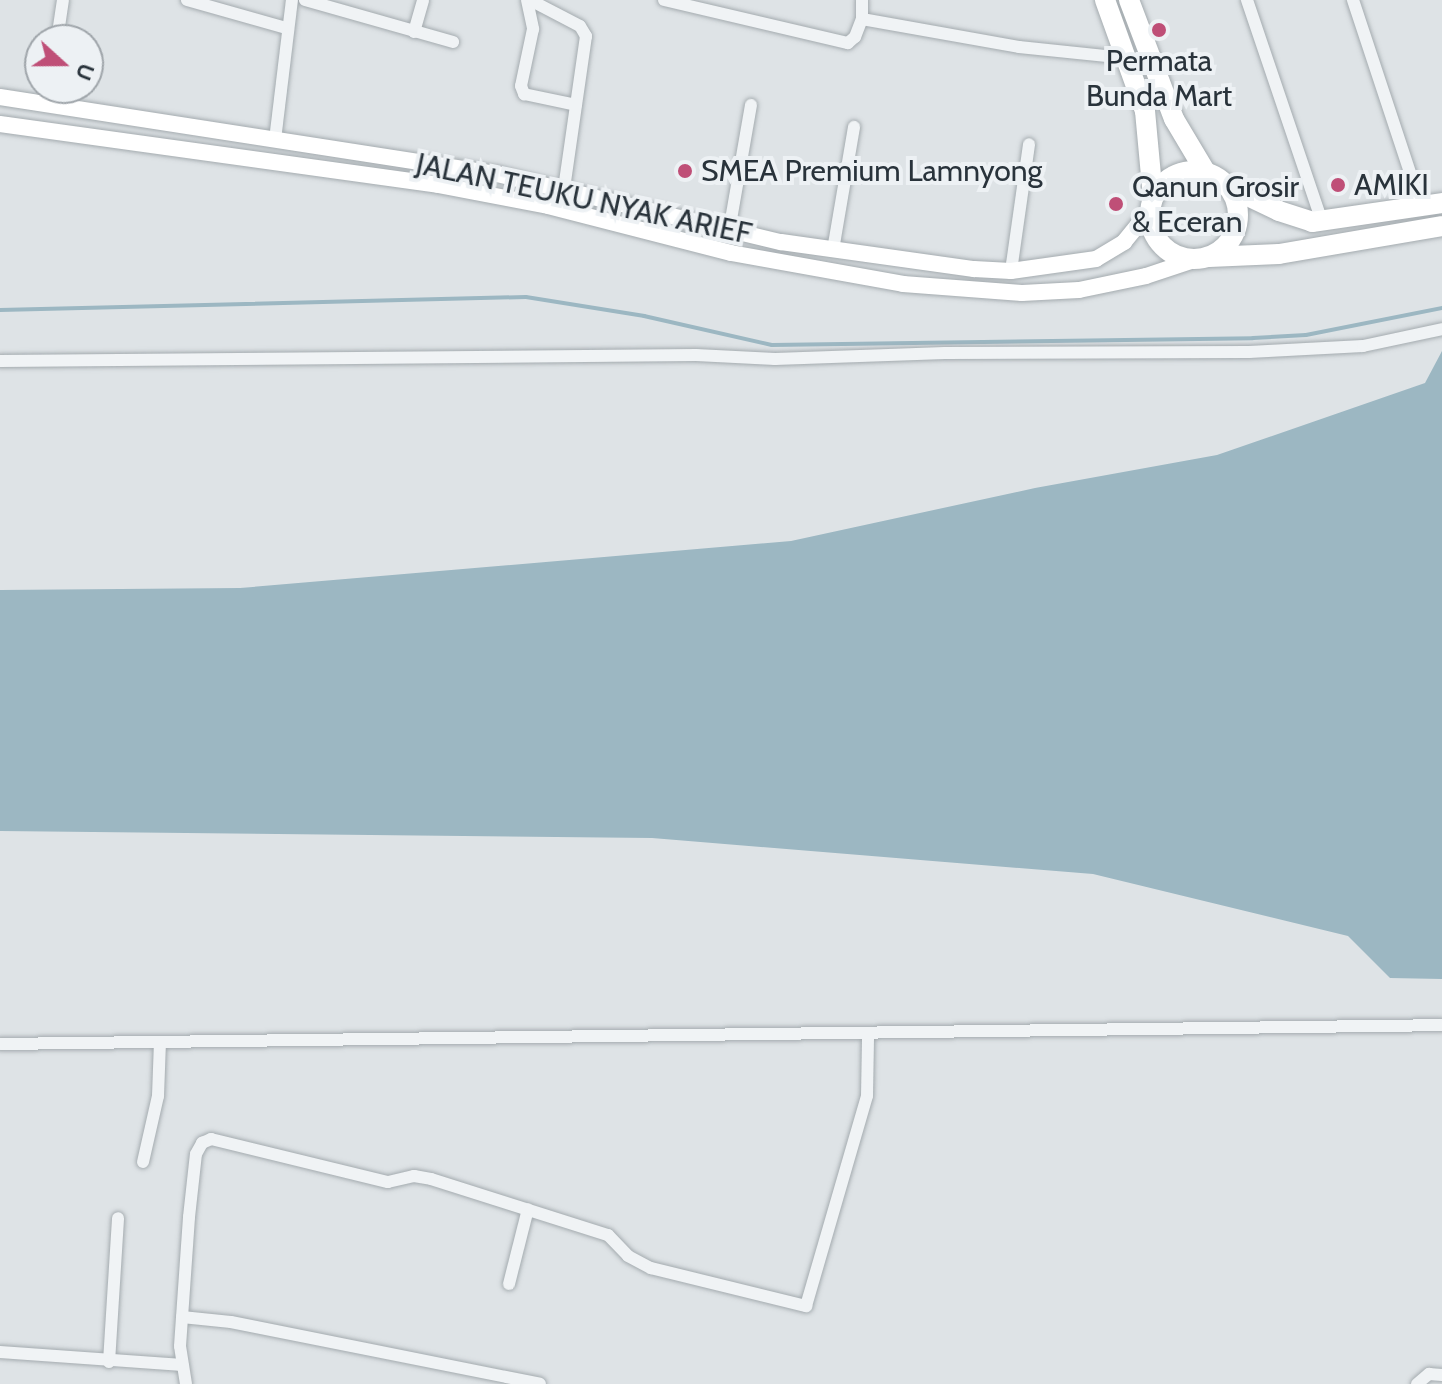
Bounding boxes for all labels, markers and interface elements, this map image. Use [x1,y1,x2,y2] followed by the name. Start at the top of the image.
[1150,21,1168,39] marker: Permata Bunda Mart
[24,24,104,104] north arrow
[1086,43,1232,114] place label: Permata Bunda Mart
[70,60,100,84] text: U
[413,146,755,252] street label: JALAN TEUKU NYAK ARIEF
[701,153,1043,189] place label: SMEA Premium Lamnyong
[676,162,694,180] marker: SMEA Premium Lamnyong
[1354,167,1429,203] place label: AMIKI
[1132,169,1299,240] place label: Qanun Grosir & Eceran
[1329,176,1347,194] marker: AMIKI
[1107,195,1125,213] marker: Qanun Grosir & Eceran

